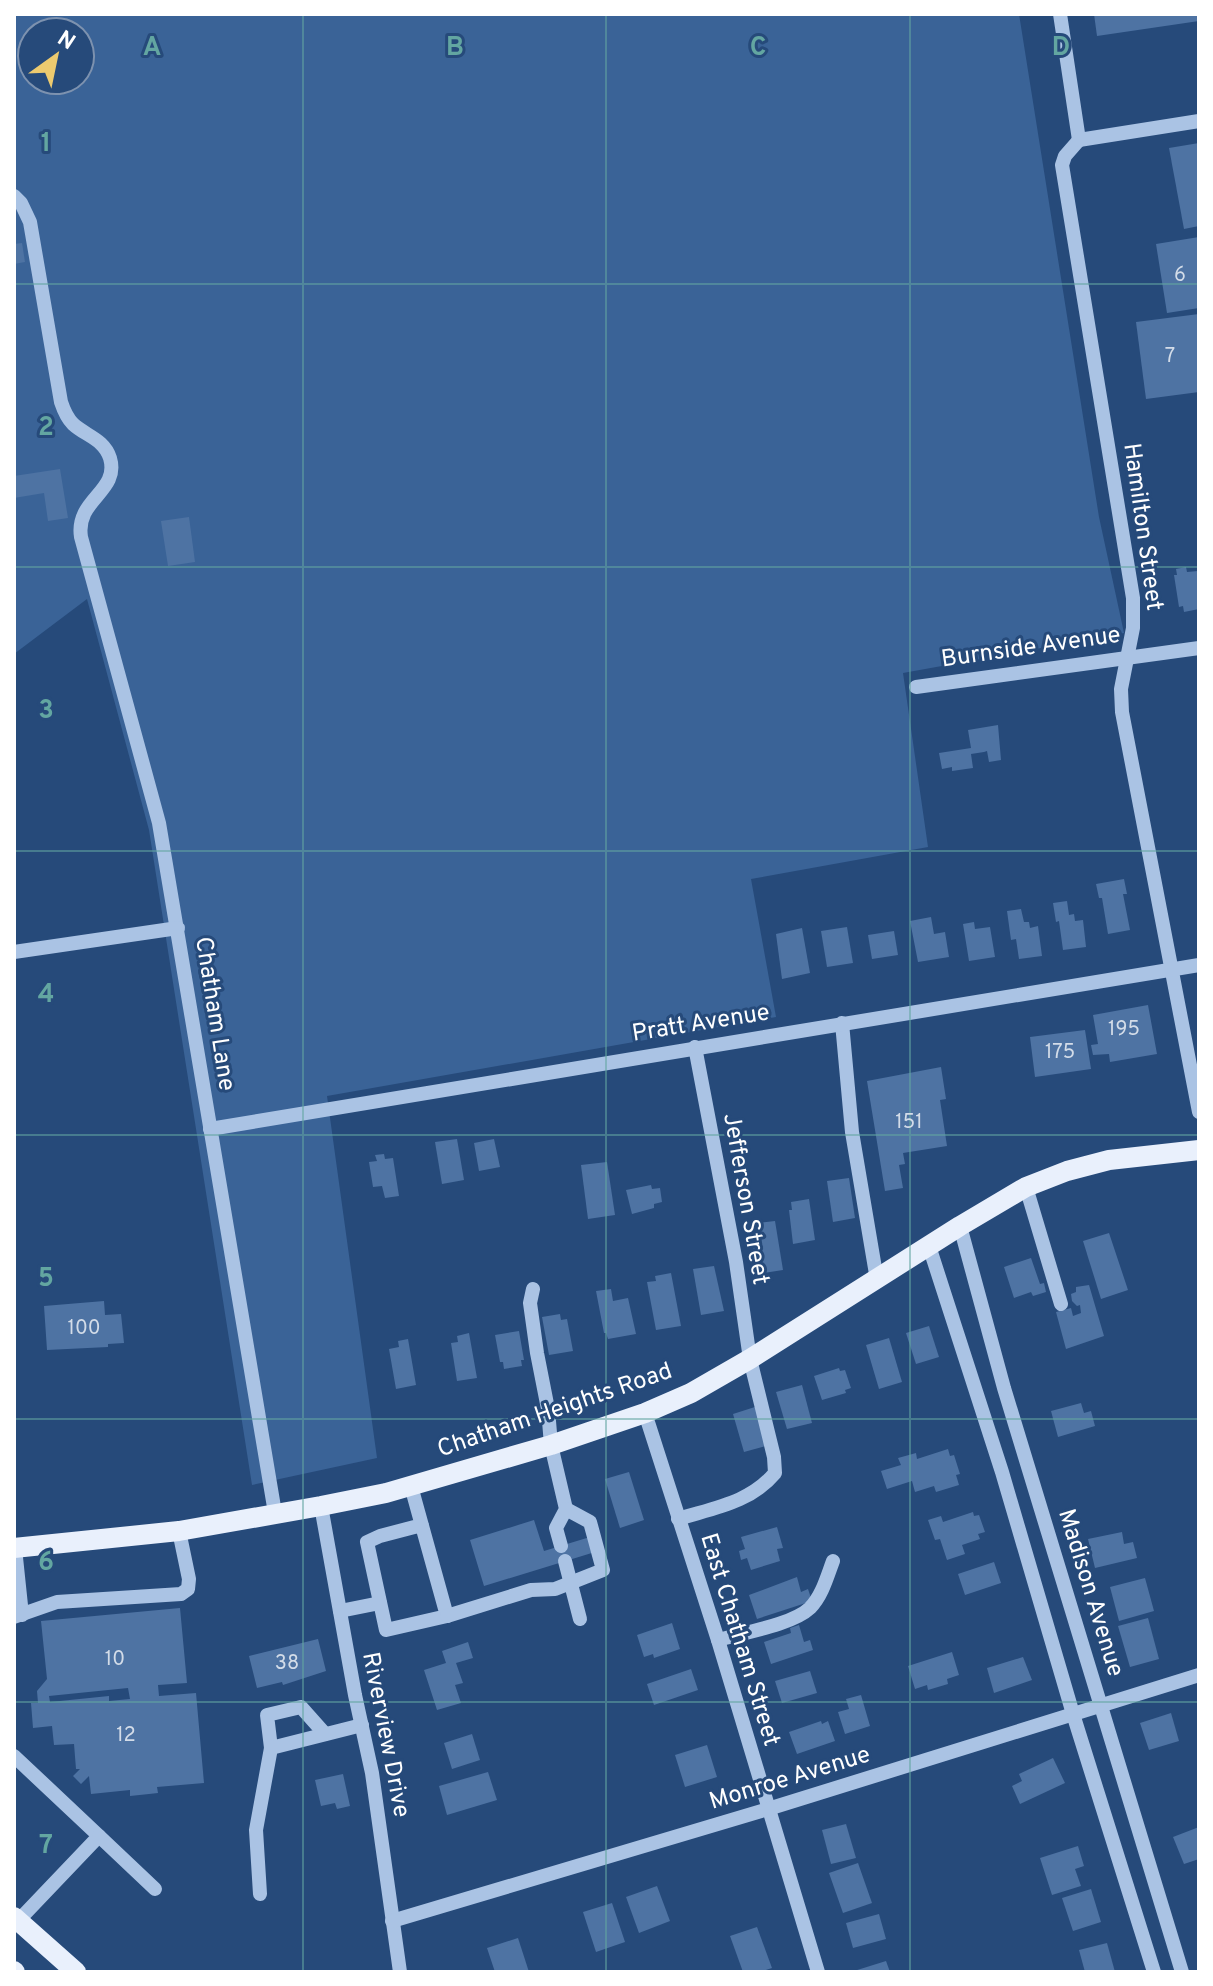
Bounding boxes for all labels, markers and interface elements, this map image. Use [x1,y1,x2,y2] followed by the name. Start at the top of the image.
[16,16,96,96] north arrow
[52,26,80,57] text: N
[143,32,161,65] text: A
[446,32,464,65] text: B
[750,32,766,65] text: C
[1052,32,1070,65] text: D
[41,128,51,161] text: 1
[1174,263,1186,289] house number: 6
[1165,344,1175,370] house number: 7
[38,412,54,445] text: 2
[1115,441,1169,613] street label: Hamilton Street
[939,621,1123,675] street label: Burnside Avenue
[38,695,54,728] text: 3
[187,935,241,1093] street label: Chatham Lane
[38,979,54,1012] text: 4
[630,998,772,1050] street label: Pratt Avenue
[1108,1017,1140,1043] house number: 195
[1045,1040,1075,1066] house number: 175
[895,1110,923,1136] house number: 151
[715,1111,775,1287] street label: Jefferson Street
[38,1263,54,1296] text: 5
[68,1316,100,1342] house number: 100
[434,1357,676,1465] street label: Chatham Heights Road
[1050,1505,1130,1681] street label: Madison Avenue
[692,1530,786,1750] street label: East Chatham Street
[38,1547,54,1580] text: 6
[105,1647,125,1673] house number: 10
[354,1650,416,1820] street label: Riverview Drive
[275,1651,299,1677] house number: 38
[116,1723,136,1749] house number: 12
[706,1740,874,1818] street label: Monroe Avenue
[39,1830,53,1863] text: 7

